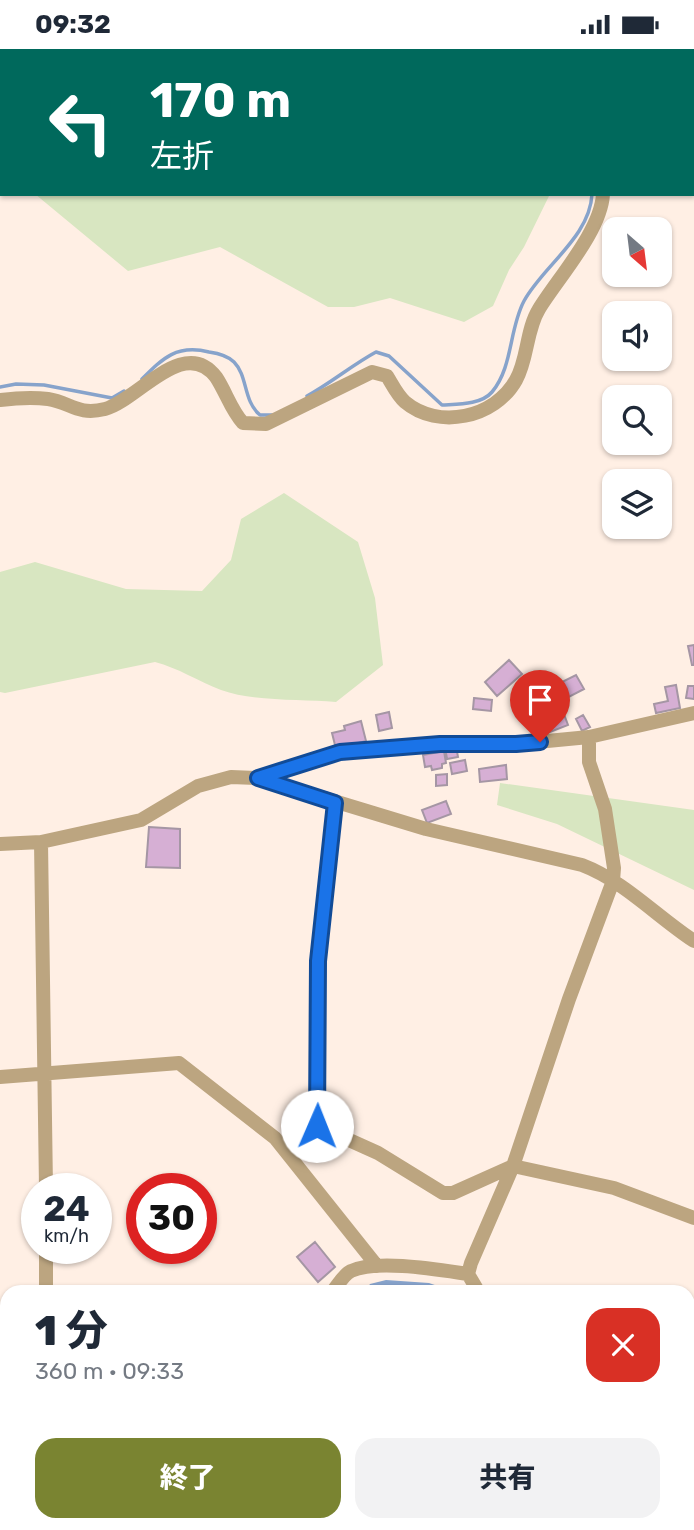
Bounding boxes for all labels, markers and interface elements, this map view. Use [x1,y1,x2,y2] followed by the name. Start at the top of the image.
[35,9,111,40] text: 09:32
[150,71,291,129] text: 170 m
[35,77,126,168] icon: left
[150,137,214,175] text: 左折
[602,217,672,287] north arrow
[602,217,672,539] map controls
[602,301,672,371] button: sound
[602,385,672,455] button: search
[602,469,672,539] button: layers
[510,670,570,742] pin
[521,681,559,719] icon: arrive
[280,1089,354,1163] position arrow
[126,1173,217,1264] speed limit sign: 30
[43,1188,90,1230] text: 24
[44,1225,89,1247] text: km/h
[35,1306,108,1356] text: 1 分
[586,1308,660,1382] button: close
[35,1357,184,1385] text: 360 m · 09:33
[35,1438,341,1518] button: 終了
[355,1438,660,1518] button: 共有

